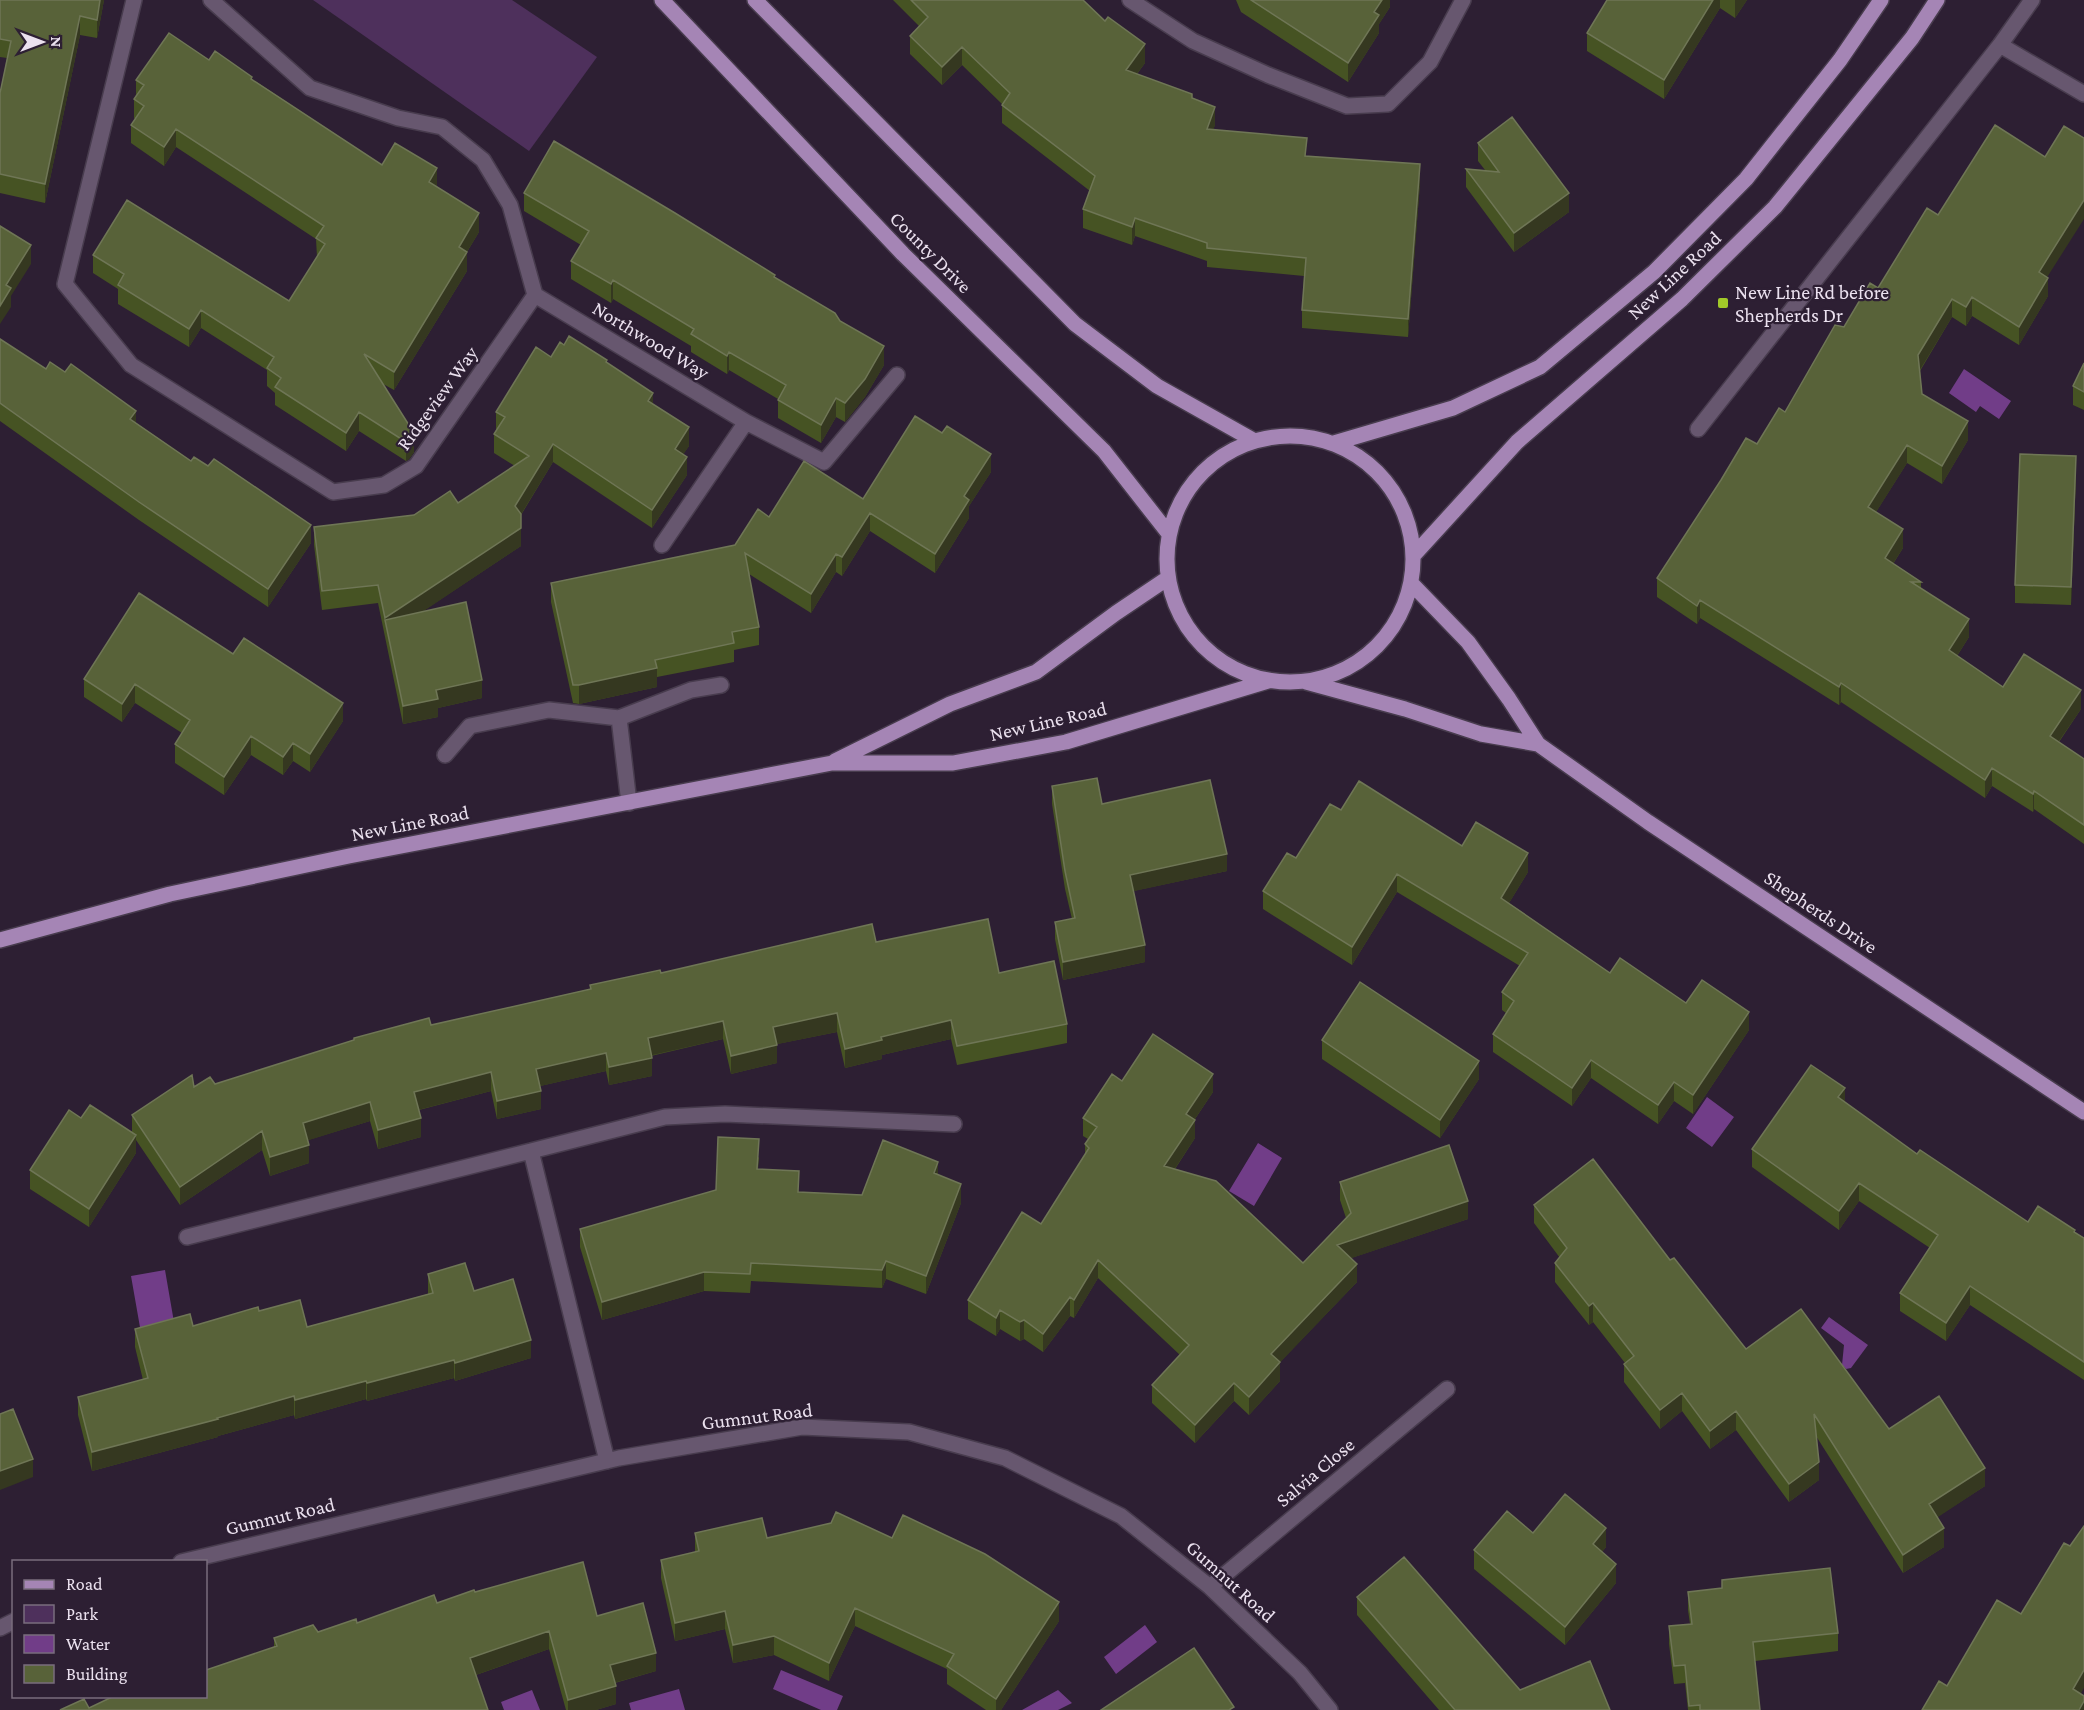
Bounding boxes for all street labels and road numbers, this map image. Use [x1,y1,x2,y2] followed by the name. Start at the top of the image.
[885,207,976,298] street label: County Drive
[1623,226,1725,324] street label: New Line Road
[588,297,714,385] street label: Northwood Way
[392,341,483,455] street label: Ridgeview Way
[987,697,1109,745] street label: New Line Road
[349,801,471,845] street label: New Line Road
[1760,866,1882,959] street label: Shepherds Drive
[700,1398,814,1434] street label: Gumnut Road
[1272,1433,1359,1511] street label: Salvia Close
[223,1493,337,1539] street label: Gumnut Road
[1182,1535,1280,1627] street label: Gumnut Road

